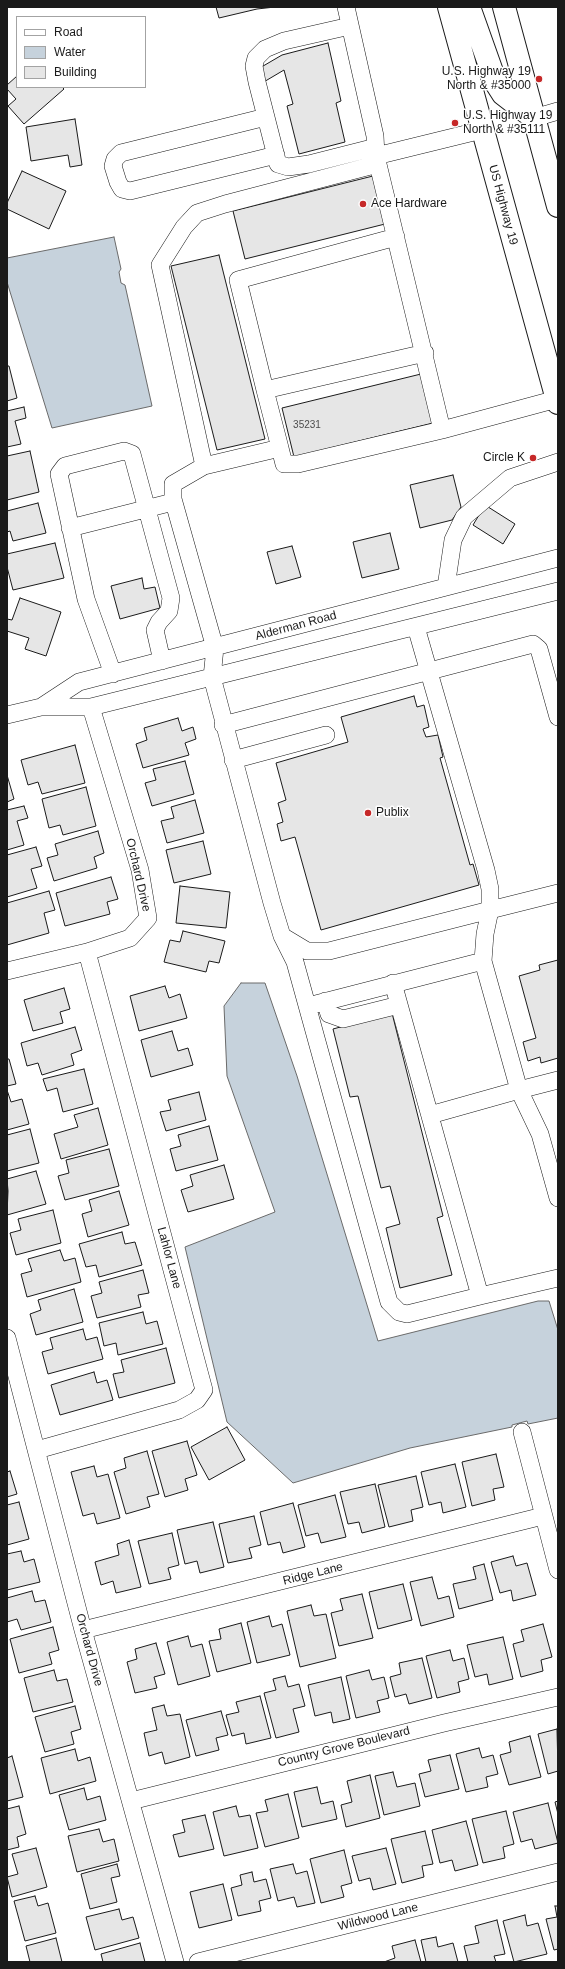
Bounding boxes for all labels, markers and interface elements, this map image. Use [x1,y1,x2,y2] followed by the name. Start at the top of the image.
[16,16,146,88] legend
[54,25,83,39] text: Road
[54,45,86,59] text: Water
[54,65,97,79] text: Building
[442,65,531,93] place label: U.S. Highway 19 North & #35000
[534,74,544,84] marker: U.S. Highway 19 North & #35000
[463,109,552,137] place label: U.S. Highway 19 North & #35111
[450,118,460,128] marker: U.S. Highway 19 North & #35111
[485,163,521,247] street label: US Highway 19
[371,197,447,211] place label: Ace Hardware
[358,199,368,209] marker: Ace Hardware
[293,419,321,431] house number: 35231
[483,451,525,465] place label: Circle K
[528,453,538,463] marker: Circle K
[254,608,338,644] street label: Alderman Road
[376,806,409,820] place label: Publix
[363,808,373,818] marker: Publix
[123,837,153,913] street label: Orchard Drive
[154,1226,184,1290] street label: Lahlor Lane
[281,1560,345,1588] street label: Ridge Lane
[72,1612,106,1688] street label: Orchard Drive
[277,1724,411,1770] street label: Country Grove Boulevard
[336,1900,420,1934] street label: Wildwood Lane

